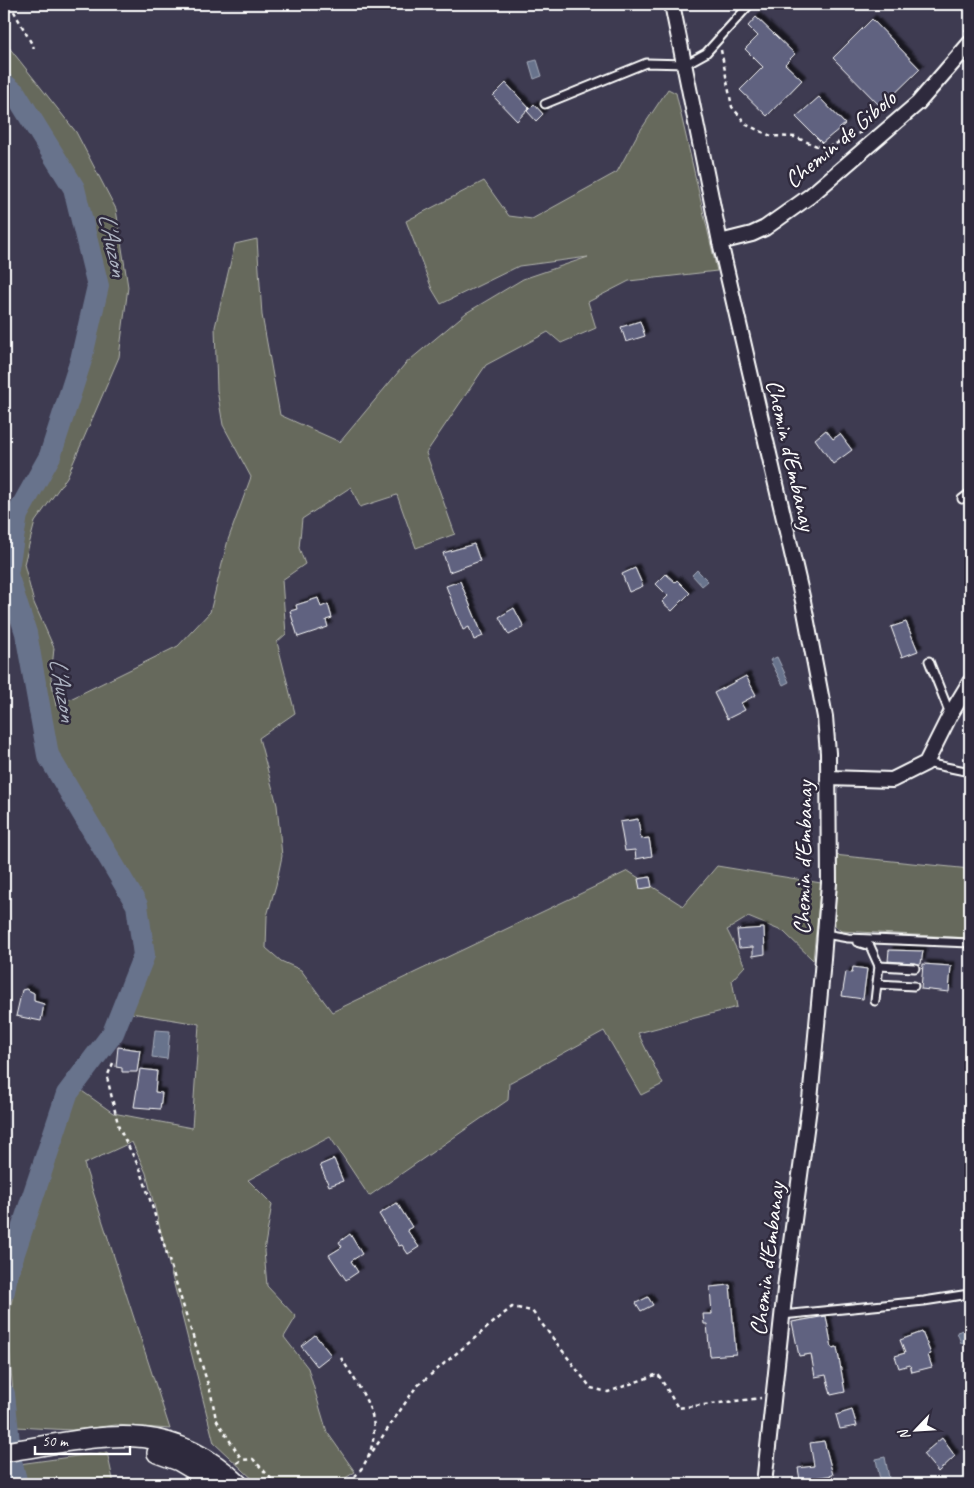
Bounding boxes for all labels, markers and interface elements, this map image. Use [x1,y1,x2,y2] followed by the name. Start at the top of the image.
[778,83,903,195] street label: Chemin de Gibolo
[91,210,136,280] water label: L'Auzon
[759,377,823,535] street label: Chemin d'Embanay
[42,655,85,725] water label: L'Auzon
[787,779,819,935] street label: Chemin d'Embanay
[743,1179,791,1337] street label: Chemin d'Embanay
[892,1406,942,1456] north arrow
[35,1423,130,1455] scale bar
[894,1426,914,1443] text: N
[42,1432,69,1451] text: 50 m

